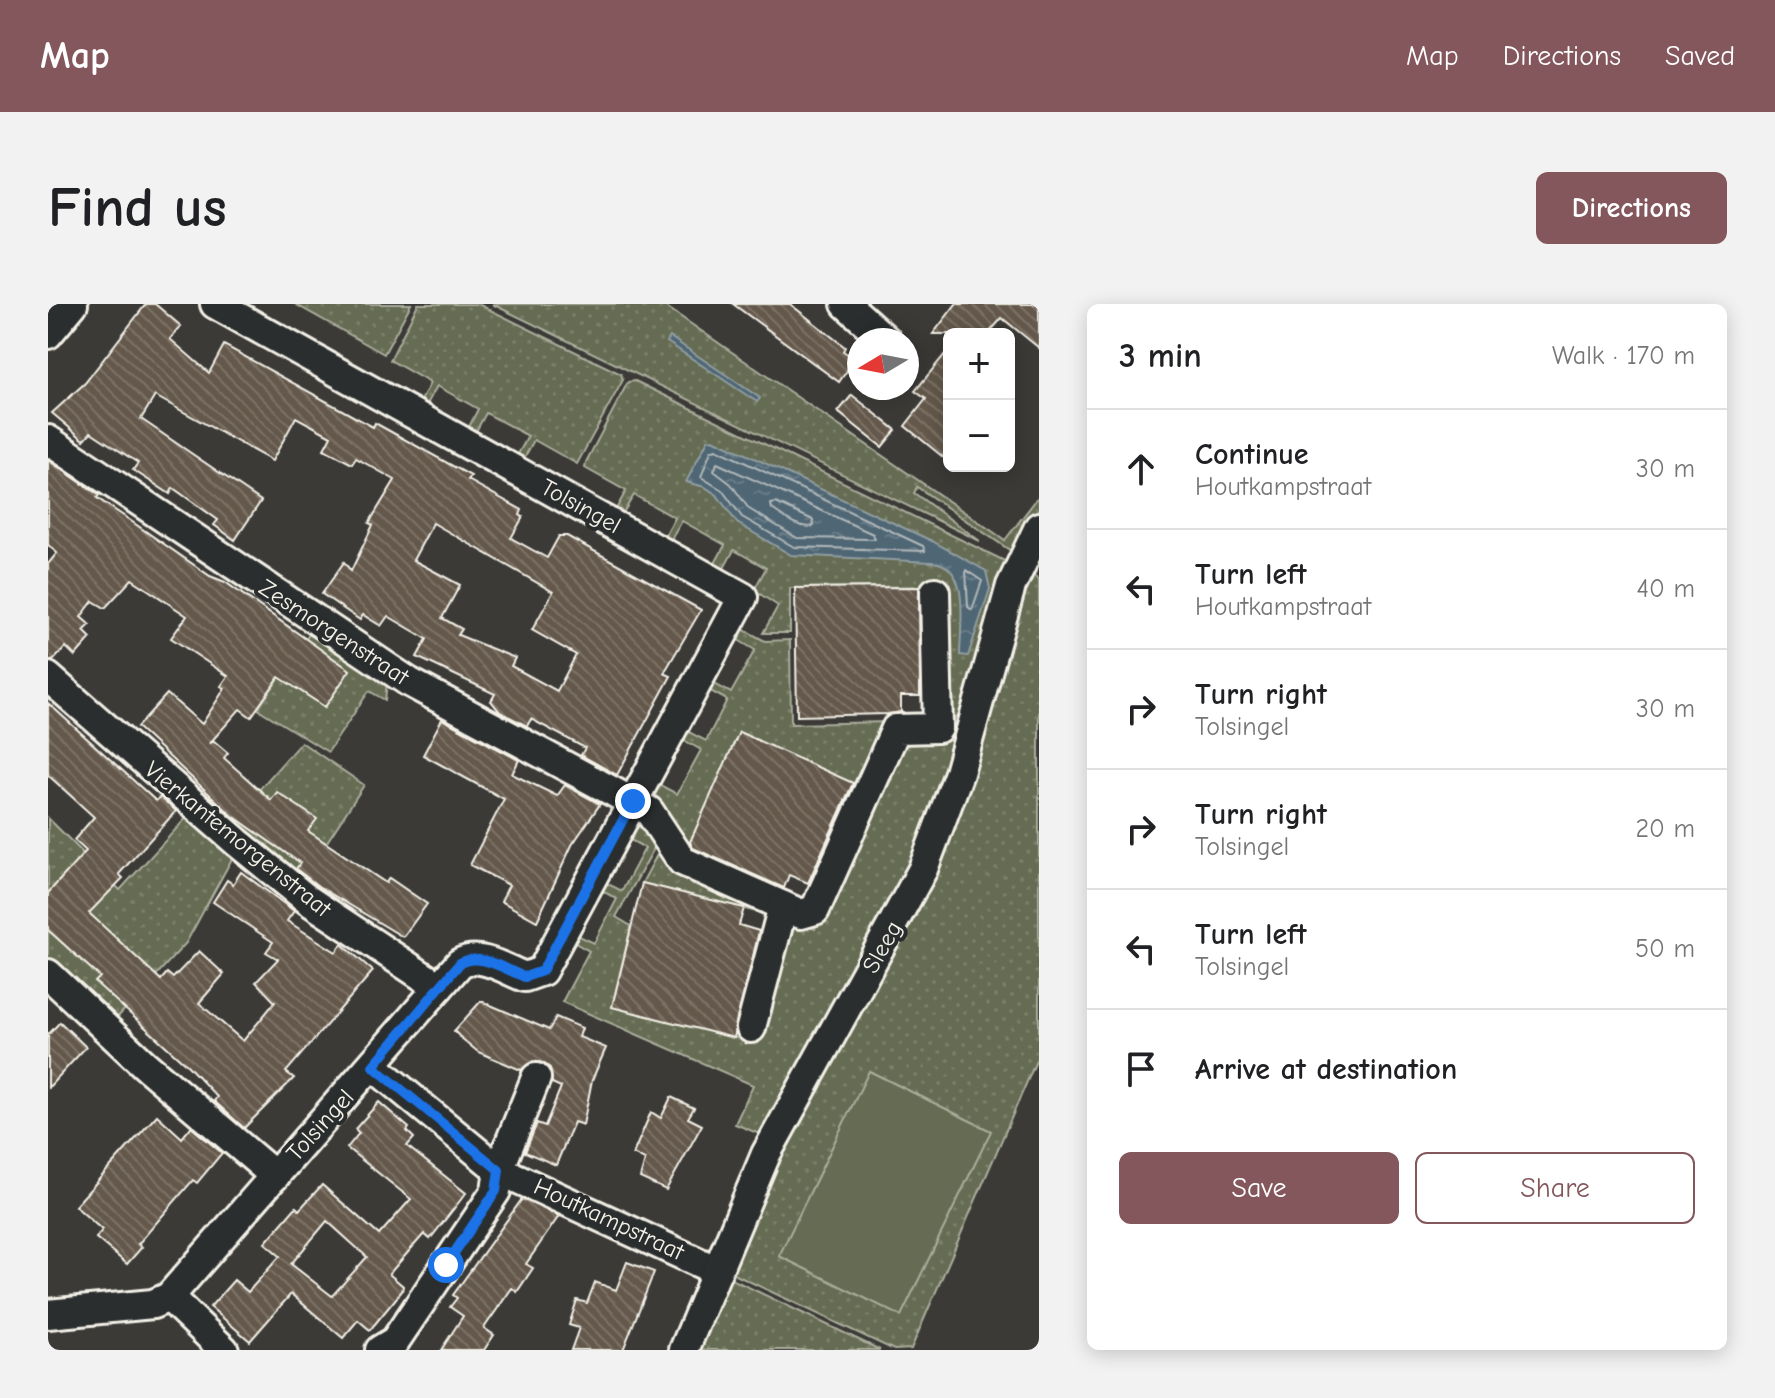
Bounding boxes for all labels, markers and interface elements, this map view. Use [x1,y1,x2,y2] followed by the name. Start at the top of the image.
[40,34,110,78] text: Map
[1406,40,1459,72] text: Map
[1503,40,1621,72] text: Directions
[1665,40,1735,72] text: Saved
[1536,172,1727,244] button: Directions
[48,176,227,240] text: Find us
[847,328,919,400] north arrow
[943,328,1015,472] map controls
[943,328,1015,400] button: +
[1119,336,1202,376] text: 3 min
[1552,341,1695,371] text: Walk · 170 m
[943,400,1015,472] button: −
[1195,437,1309,472] text: Continue
[1119,447,1163,491] icon: ahead
[1636,454,1695,484] text: 30 m
[1195,472,1371,502] text: Houtkampstraat
[536,473,626,539] street label: Tolsingel
[1195,557,1307,592] text: Turn left
[1119,567,1163,611] icon: left
[254,573,415,691] street label: Zesmorgenstraat
[1636,574,1695,604] text: 40 m
[1195,592,1371,622] text: Houtkampstraat
[1195,677,1327,712] text: Turn right
[1119,687,1163,731] icon: right
[1636,694,1695,724] text: 30 m
[1195,712,1289,742] text: Tolsingel
[139,755,338,924] street label: Vierkantemorgenstraat
[615,783,651,819] route end
[1195,797,1327,832] text: Turn right
[1119,807,1163,851] icon: right
[1635,814,1695,844] text: 20 m
[1195,832,1289,862] text: Tolsingel
[856,916,908,978] street label: Sleeg
[1195,917,1307,952] text: Turn left
[1119,927,1163,971] icon: left
[1635,934,1695,964] text: 50 m
[1195,952,1289,982] text: Tolsingel
[1119,1047,1163,1091] icon: arrive
[1195,1052,1457,1087] text: Arrive at destination
[281,1083,359,1167] street label: Tolsingel
[1119,1152,1399,1224] button: Save
[1415,1152,1695,1224] button: Share
[529,1172,690,1267] street label: Houtkampstraat
[428,1247,464,1283] route start

